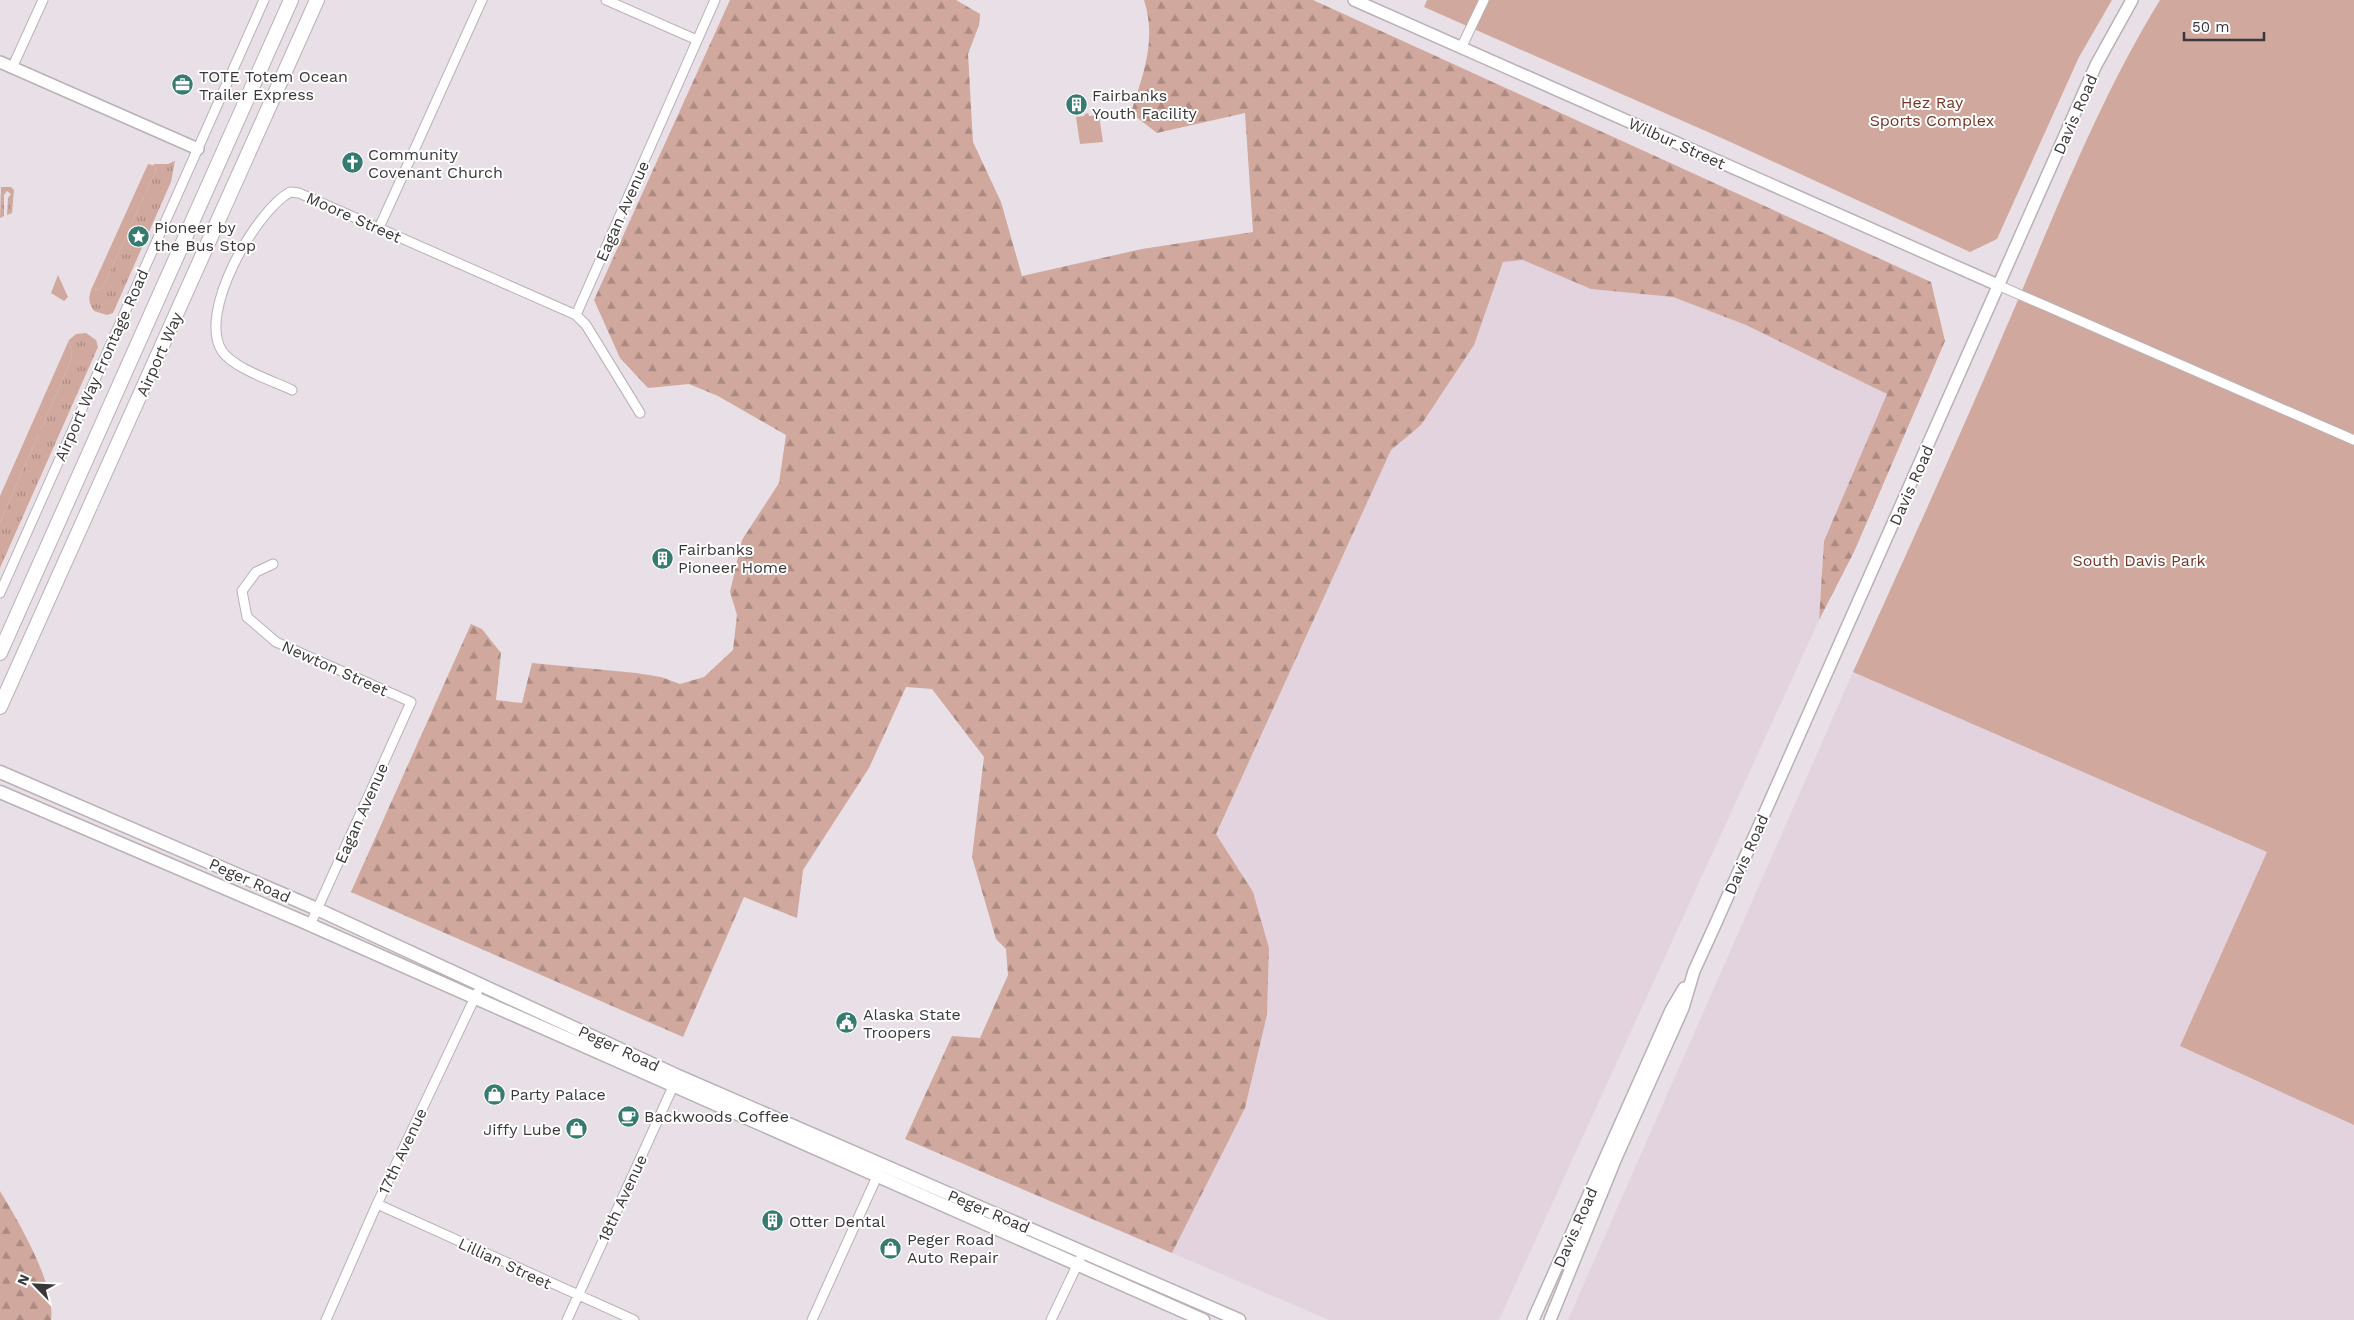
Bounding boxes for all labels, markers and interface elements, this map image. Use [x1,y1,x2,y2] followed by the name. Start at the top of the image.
[2184,10,2264,42] scale bar
[2192,18,2229,36] text: 50 m
[199,67,348,104] place label: TOTE Totem Ocean Trailer Express
[2049,71,2102,157] street label: Davis Road
[171,73,195,97] office icon: TOTE Totem Ocean Trailer Express
[1092,86,1198,123] place label: Fairbanks Youth Facility
[1064,92,1088,116] building icon: Fairbanks Youth Facility
[1870,93,1994,130] park label: Hez Ray Sports Complex
[1625,114,1729,173] street label: Wilbur Street
[368,145,503,182] place label: Community Covenant Church
[340,151,364,175] church icon: Community Covenant Church
[592,158,653,264] street label: Eagan Avenue
[303,188,404,247] street label: Moore Street
[154,218,256,255] place label: Pioneer by the Bus Stop
[126,224,150,248] place icon: Pioneer by the Bus Stop
[50,266,152,464] street label: Airport Way Frontage Road
[132,308,187,399] street label: Airport Way
[1885,442,1938,528] street label: Davis Road
[678,540,787,577] place label: Fairbanks Pioneer Home
[650,546,674,570] building icon: Fairbanks Pioneer Home
[2073,551,2206,570] park label: South Davis Park
[279,637,391,700] street label: Newton Street
[331,760,392,866] street label: Eagan Avenue
[1720,811,1773,897] street label: Davis Road
[206,854,294,907] street label: Peger Road
[863,1005,961,1042] place label: Alaska State Troopers
[835,1011,859,1035] public building icon: Alaska State Troopers
[575,1021,662,1076] street label: Peger Road
[482,1082,506,1106] shop icon: Party Palace
[510,1085,606,1104] place label: Party Palace
[616,1104,640,1128] cafe icon: Backwoods Coffee
[374,1105,431,1197] street label: 17th Avenue
[644,1107,789,1126] place label: Backwoods Coffee
[565,1117,589,1141] shop icon: Jiffy Lube
[483,1120,561,1139] place label: Jiffy Lube
[594,1152,651,1245] street label: 18th Avenue
[1549,1184,1602,1270] street label: Davis Road
[945,1186,1033,1237] street label: Peger Road
[761,1209,785,1233] building icon: Otter Dental
[789,1212,886,1231] place label: Otter Dental
[907,1230,999,1267] place label: Peger Road Auto Repair
[455,1234,555,1293] street label: Lillian Street
[879,1236,903,1260] shop icon: Peger Road Auto Repair
[10,1260,60,1310] north arrow
[14,1272,33,1288] text: N

